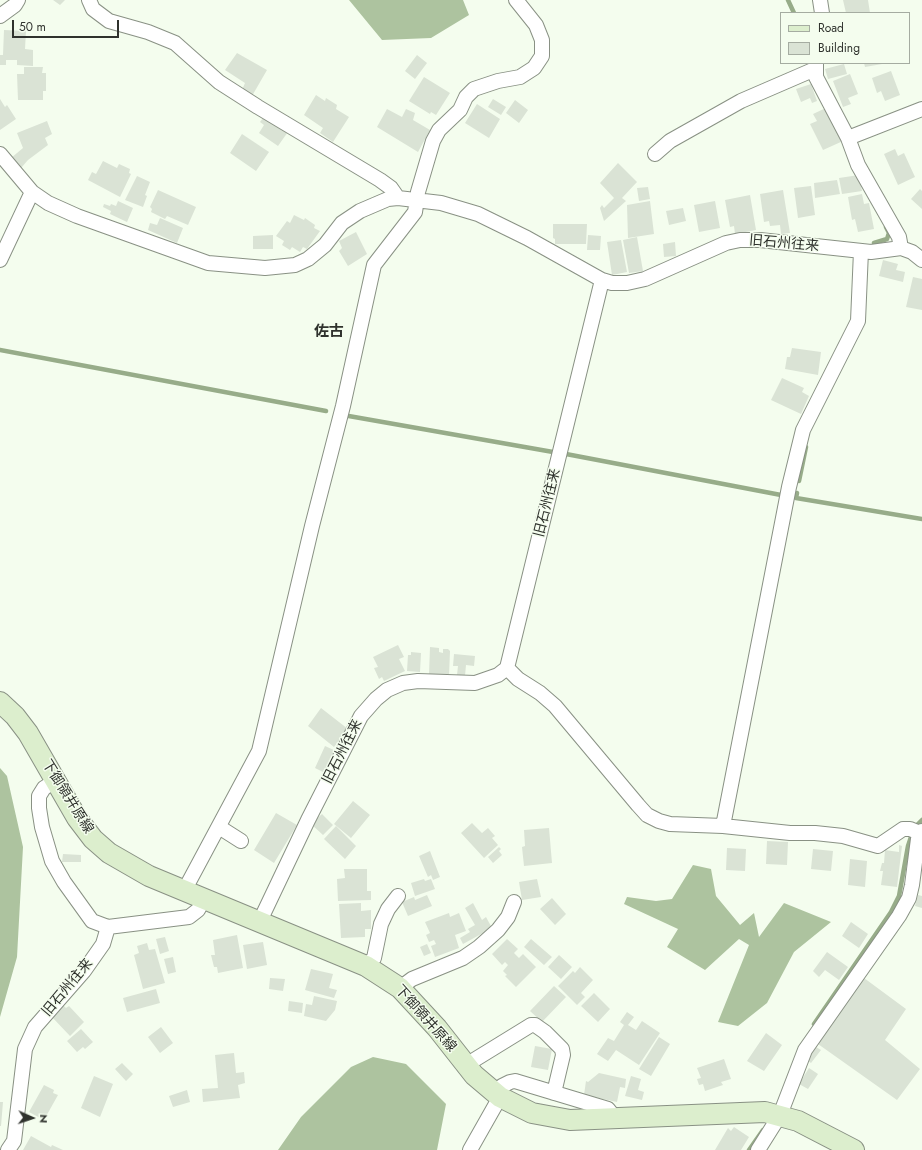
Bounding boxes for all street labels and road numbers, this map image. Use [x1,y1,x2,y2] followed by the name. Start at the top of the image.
[748,233,820,255] street label: 旧石州往来
[531,467,565,539] street label: 旧石州往来
[320,717,366,787] street label: 旧石州往来
[38,757,96,837] street label: 下御領井原線
[39,956,97,1020] street label: 旧石州往来
[391,982,459,1056] street label: 下御領井原線

